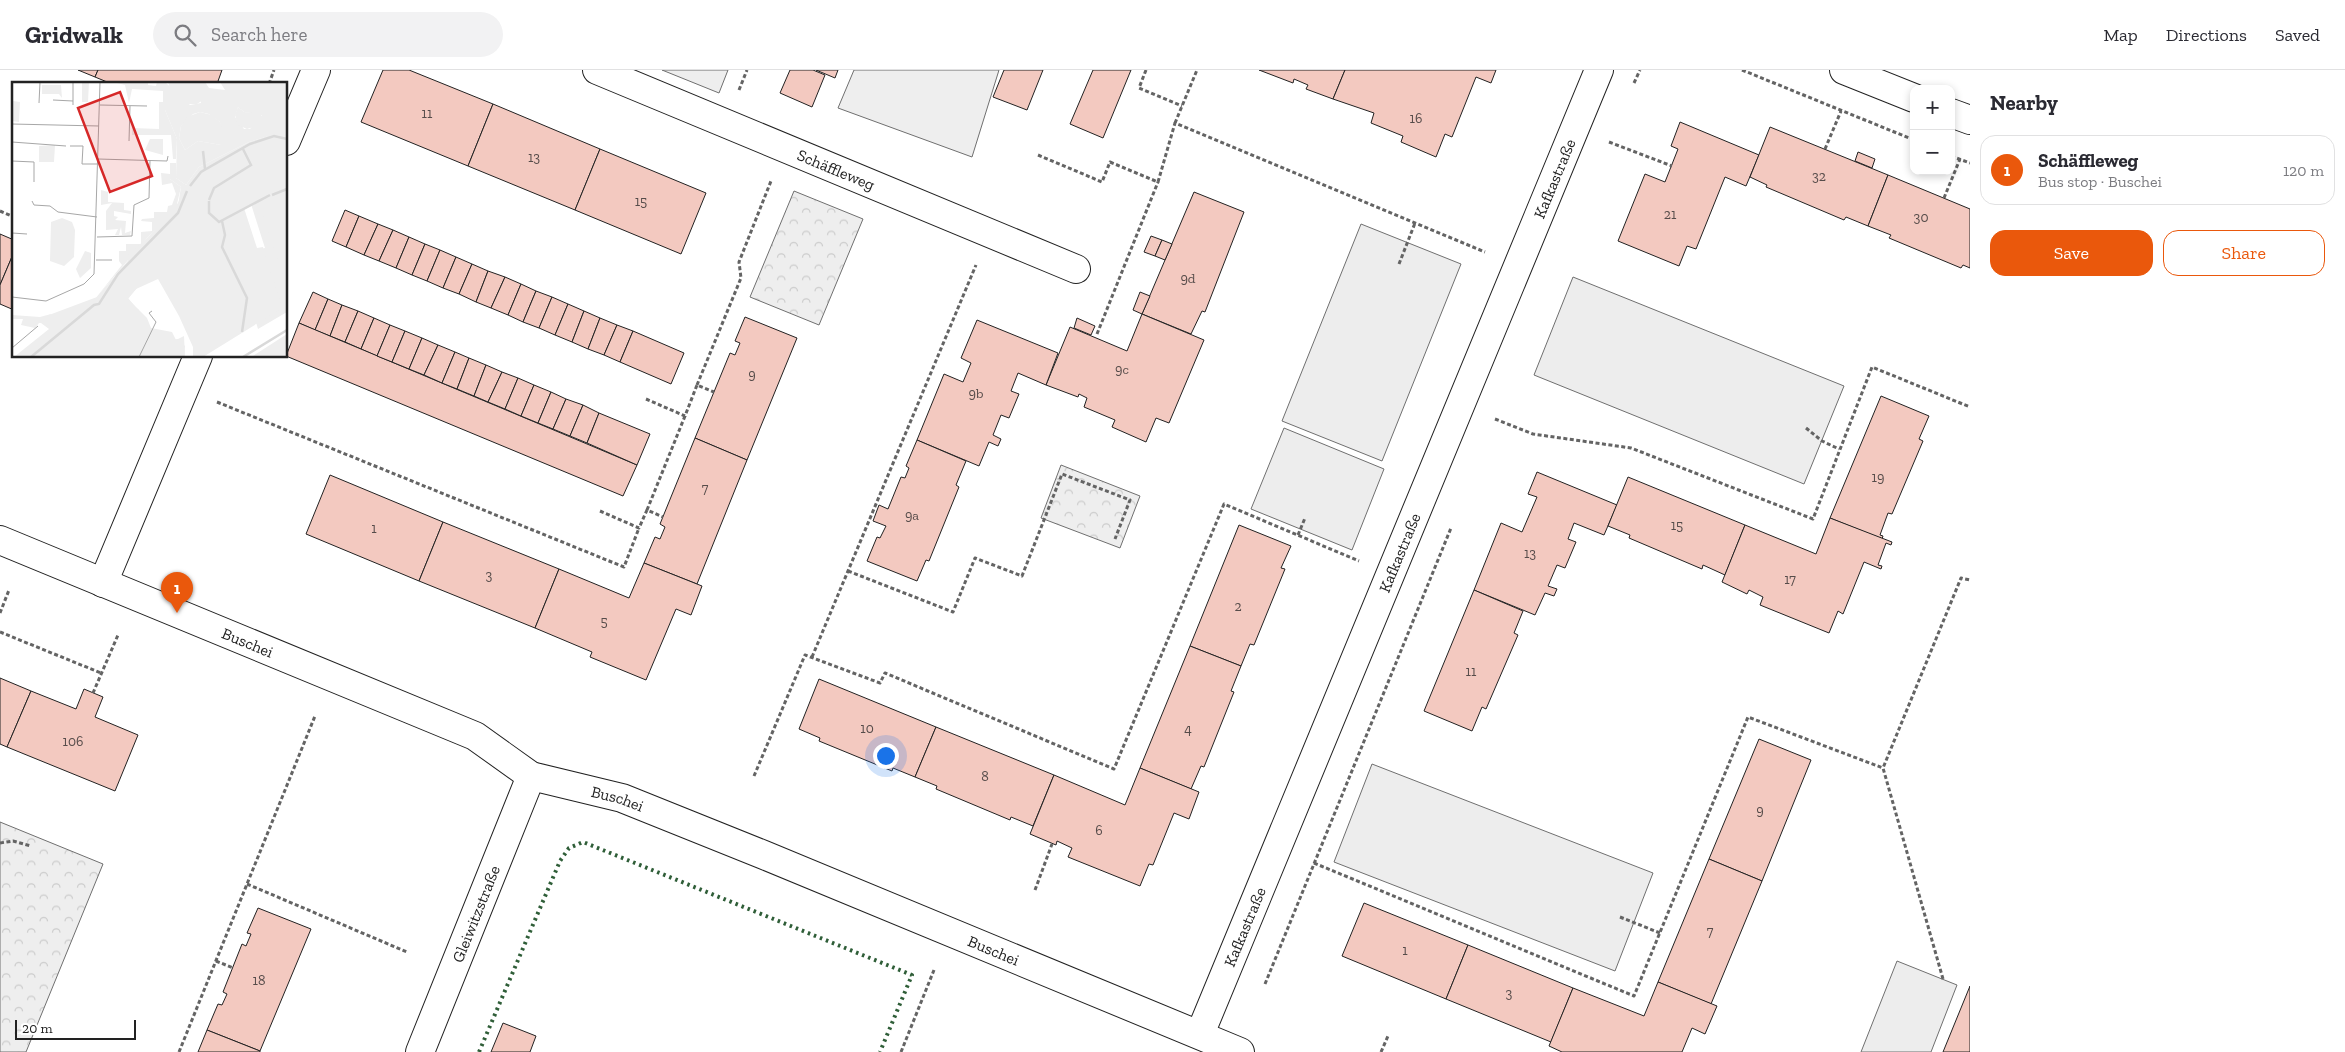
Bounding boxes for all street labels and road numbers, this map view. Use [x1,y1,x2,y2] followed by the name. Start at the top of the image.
[1529,136,1579,221] street label: Kafkastraße
[795,145,878,194] street label: Schäffleweg
[1374,510,1424,595] street label: Kafkastraße
[219,623,277,662] street label: Buschei
[589,781,647,815] street label: Buschei
[448,863,504,965] street label: Gleiwitzstraße
[1219,884,1269,969] street label: Kafkastraße
[965,931,1023,969] street label: Buschei

